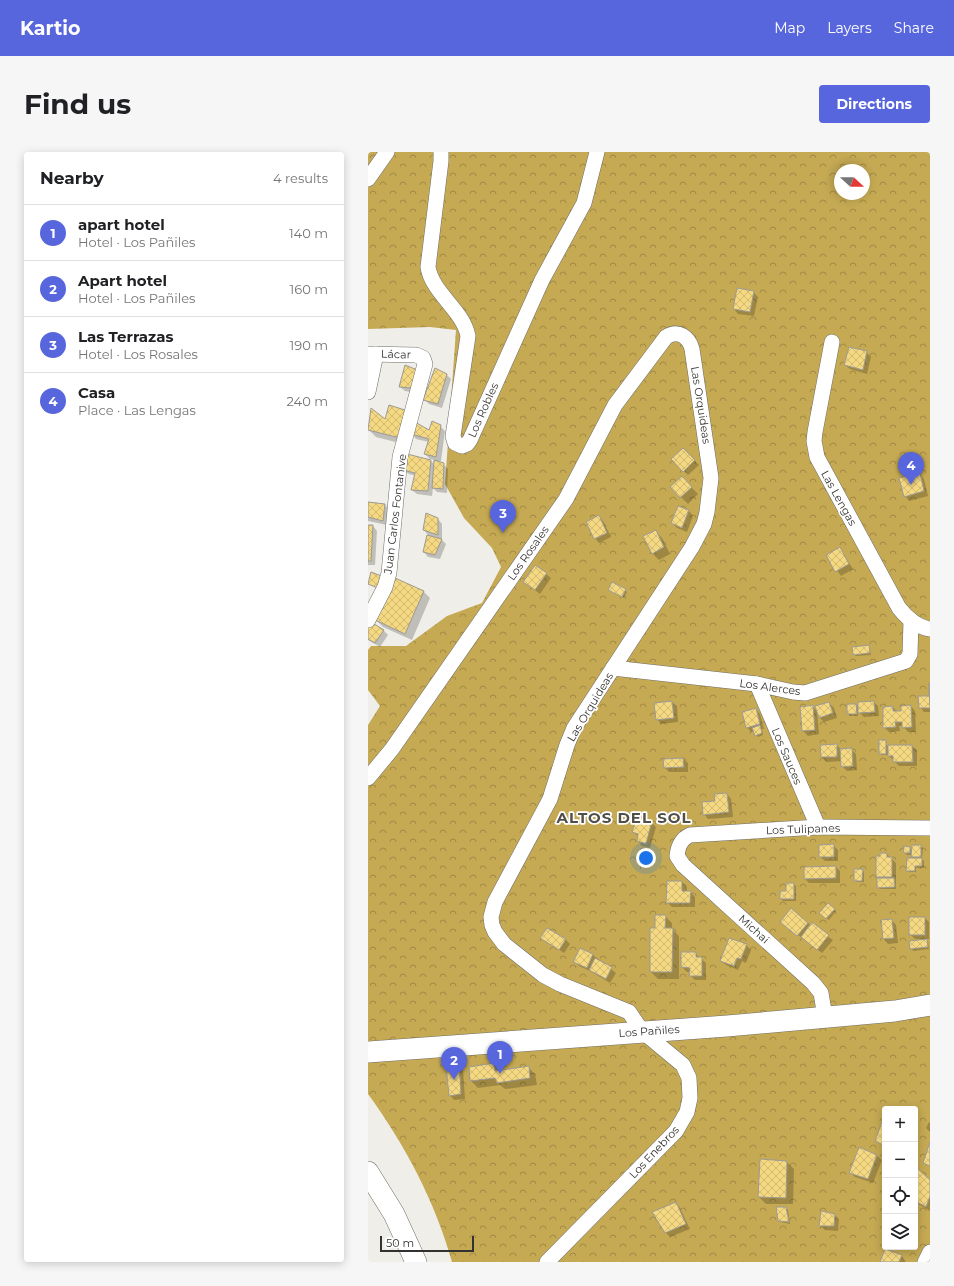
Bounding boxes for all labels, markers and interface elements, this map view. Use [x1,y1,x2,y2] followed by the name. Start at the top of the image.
[20,17,80,40] text: Kartio
[774,19,805,37] text: Map
[827,19,872,37] text: Layers
[894,19,934,37] text: Share
[819,85,930,123] button: Directions
[24,87,131,121] text: Find us
[834,164,870,200] north arrow
[40,168,104,188] text: Nearby
[273,170,328,186] text: 4 results
[78,215,165,234] text: apart hotel
[50,225,56,241] text: 1
[289,225,328,241] text: 140 m
[78,234,195,250] text: Hotel · Los Pañiles
[78,271,167,290] text: Apart hotel
[49,281,57,297] text: 2
[290,281,328,297] text: 160 m
[78,290,195,306] text: Hotel · Los Pañiles
[78,327,173,346] text: Las Terrazas
[49,337,57,353] text: 3
[290,337,328,353] text: 190 m
[78,346,198,362] text: Hotel · Los Rosales
[381,346,411,362] street label: Lácar
[688,365,714,445] street label: Las Orquideas
[465,380,502,440] street label: Los Robles
[78,383,115,402] text: Casa
[49,393,57,409] text: 4
[287,393,328,409] text: 240 m
[78,402,196,418] text: Place · Las Lengas
[898,452,924,485] pin: 4
[381,453,409,576] street label: Juan Carlos Fontanive
[818,468,860,529] street label: Las Lengas
[490,500,516,533] pin: 3
[504,523,552,583] street label: Los Rosales
[564,669,616,744] street label: Las Orquideas
[739,676,802,698] street label: Los Alerces
[769,726,805,787] street label: Los Sauces
[555,808,692,827] district label: ALTOS DEL SOL
[766,821,841,837] street label: Los Tulipanes
[636,848,656,868] your location
[736,912,772,946] street label: Michai
[618,1022,681,1040] street label: Los Pañiles
[487,1041,513,1074] pin: 1
[441,1047,467,1080] pin: 2
[882,1106,918,1250] map controls
[882,1106,918,1142] button: +
[626,1122,682,1181] street label: Los Enebros
[882,1142,918,1178] button: −
[882,1178,918,1214] button: locate
[882,1214,918,1250] button: layers
[380,1234,474,1253] scale bar
[386,1236,414,1250] text: 50 m

